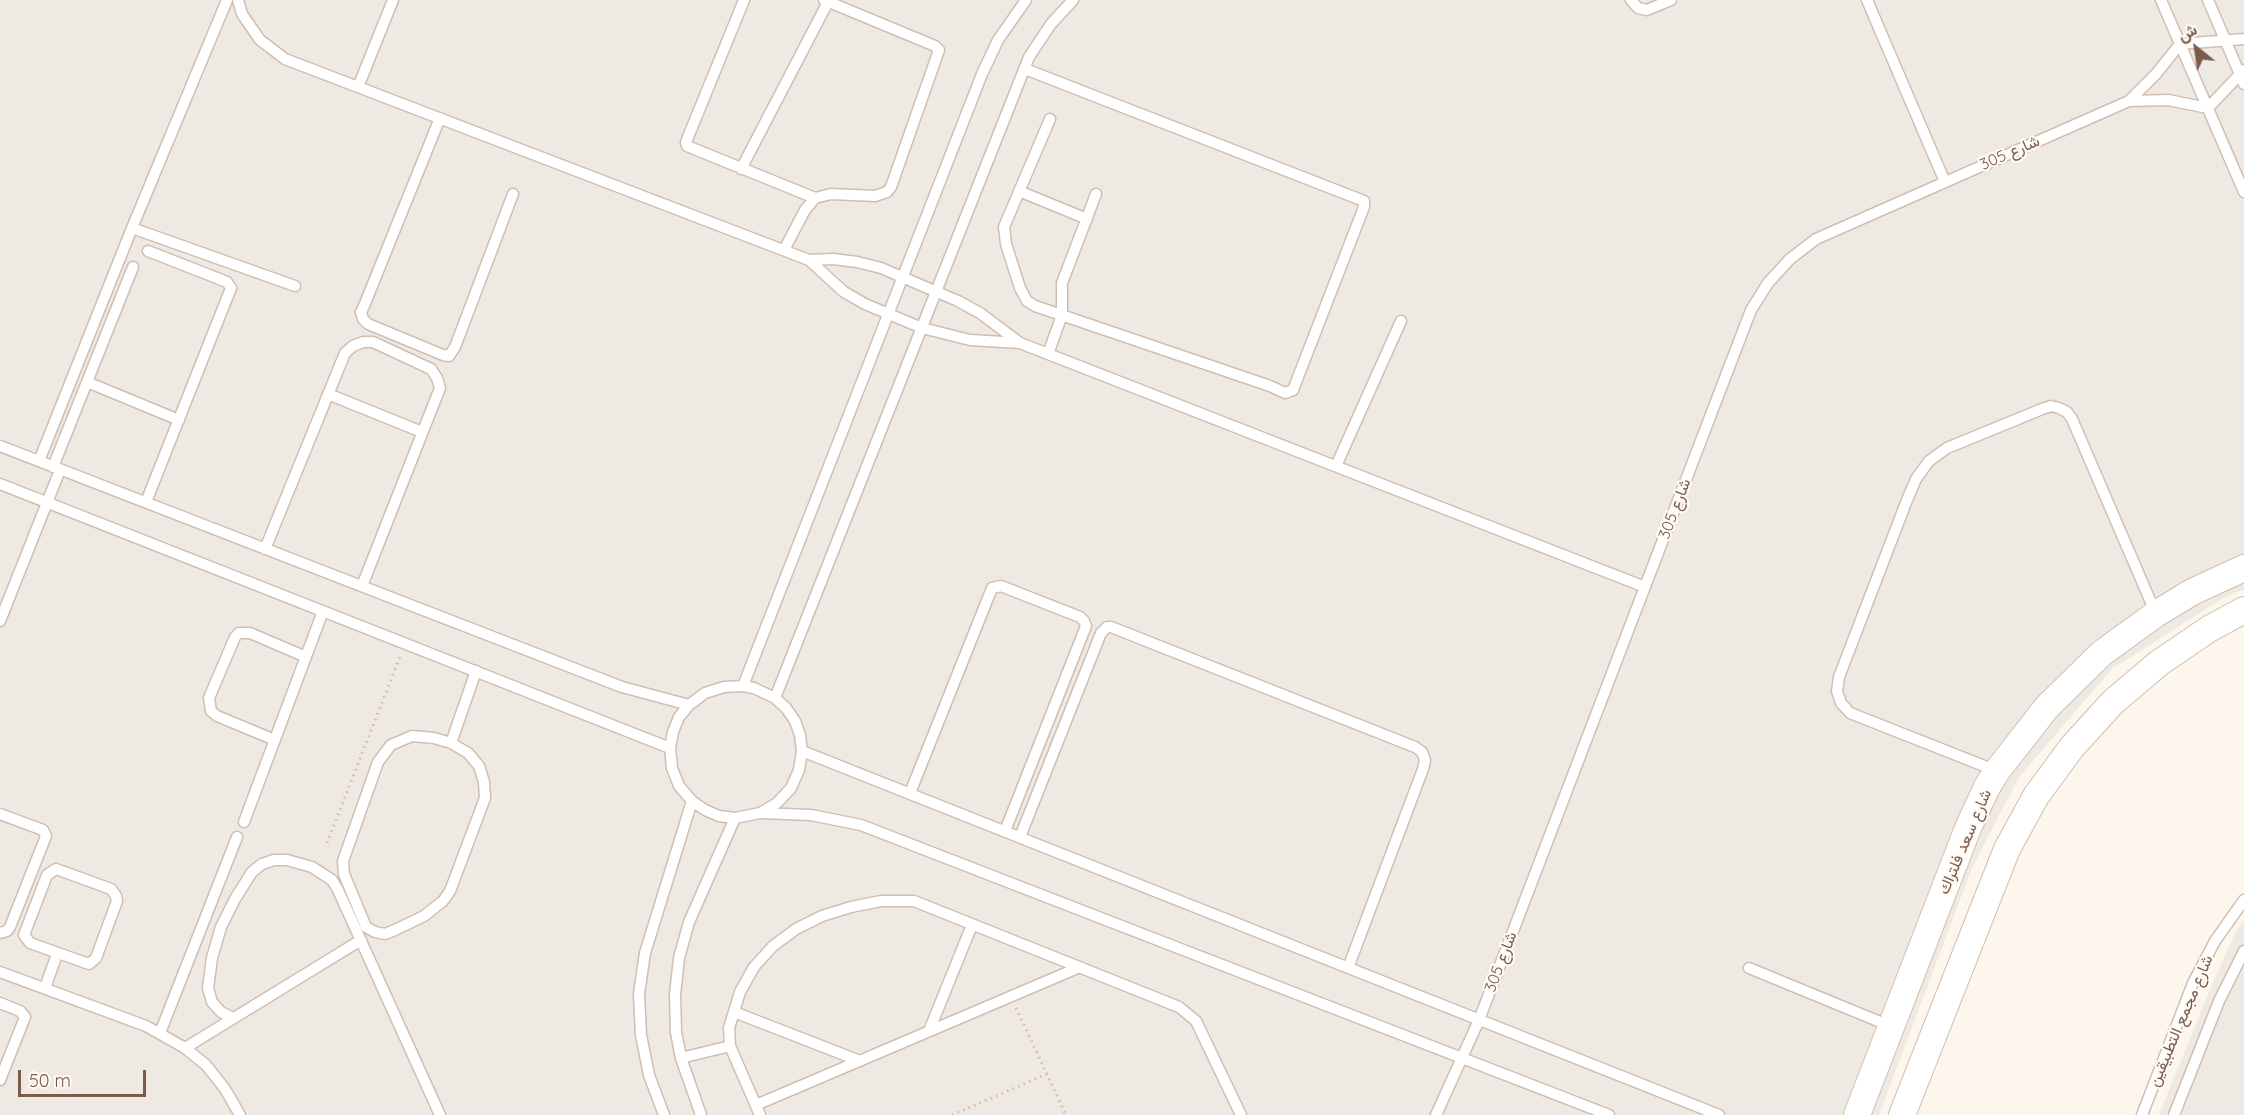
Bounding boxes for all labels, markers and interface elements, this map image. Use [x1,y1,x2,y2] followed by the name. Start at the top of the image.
[2166,18,2226,78] north arrow
[2174,19,2200,46] text: ش
[1977,131,2043,175] street label: شارع 305
[1655,476,1695,542] street label: شارع 305
[1934,787,1996,897] street label: شارع سعد فلتراك
[1481,929,1521,995] street label: شارع 305
[2145,952,2217,1090] street label: شارع مجمع التطبيقين
[21,1058,148,1096] scale bar
[29,1069,71,1092] text: 50 m

